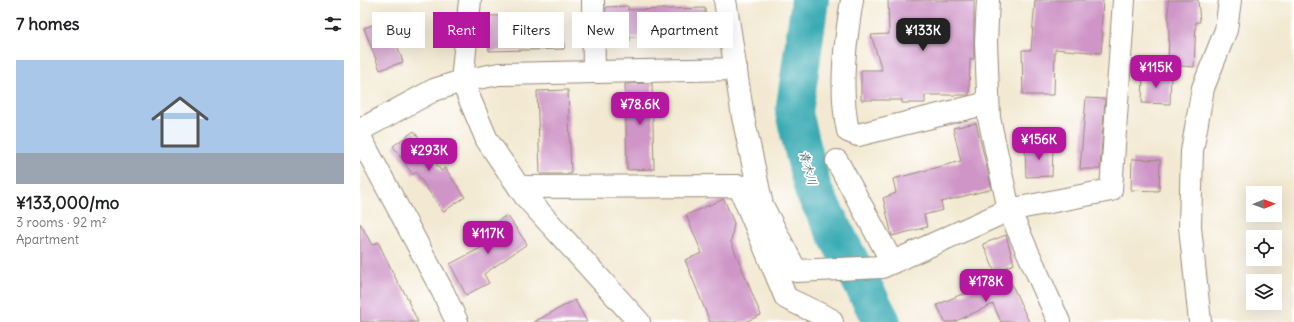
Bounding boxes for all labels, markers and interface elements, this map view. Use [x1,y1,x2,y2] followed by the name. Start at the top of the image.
[372,12,425,48] chip: Buy
[433,12,490,48] chip: Rent
[498,12,564,48] chip: Filters
[572,12,629,48] chip: New
[637,12,733,48] chip: Apartment
[16,13,80,35] text: 7 homes
[322,13,344,35] icon: filters
[895,18,951,52] pin: ¥133K
[905,22,941,39] text: ¥133K
[1128,55,1184,89] pin: ¥115K
[1139,59,1173,76] text: ¥115K
[144,86,216,158] icon: home
[607,92,673,126] pin: ¥78.6K
[620,96,660,113] text: ¥78.6K
[1011,127,1067,161] pin: ¥156K
[1021,131,1057,148] text: ¥156K
[401,138,457,172] pin: ¥293K
[410,142,448,159] text: ¥293K
[797,149,820,187] water label: 青木川
[1246,186,1282,222] north arrow
[1246,186,1282,310] map controls
[16,192,119,214] text: ¥133,000/mo
[16,214,107,231] text: 3 rooms · 92 m²
[460,221,516,255] pin: ¥117K
[472,225,504,242] text: ¥117K
[1246,230,1282,266] button: locate
[16,231,79,248] text: Apartment
[958,269,1014,303] pin: ¥178K
[969,273,1003,290] text: ¥178K
[1246,274,1282,310] button: layers

